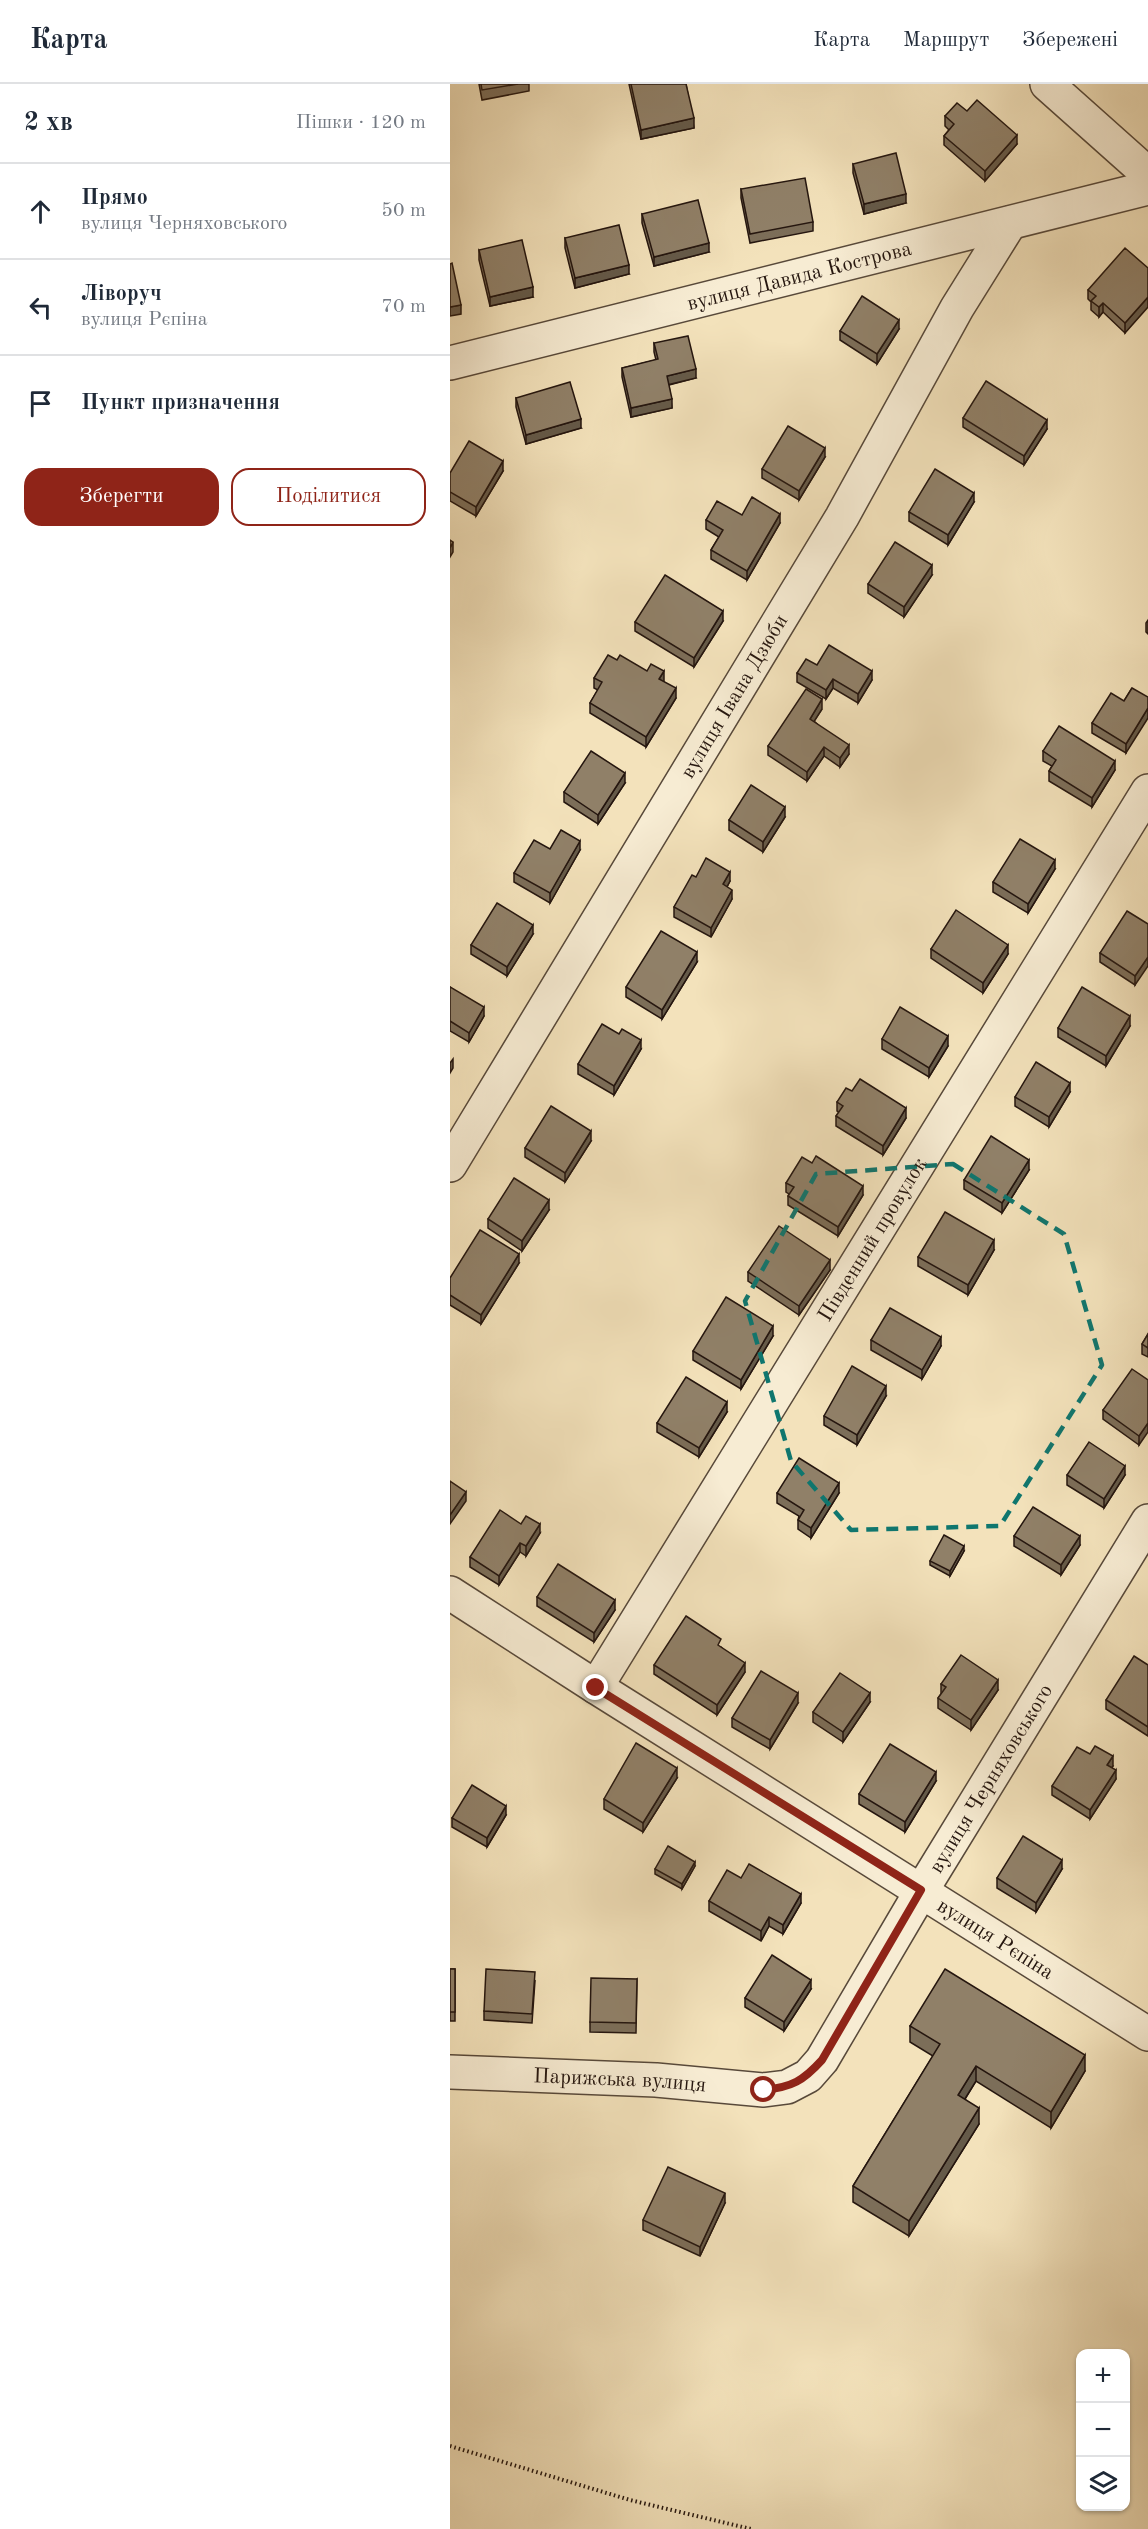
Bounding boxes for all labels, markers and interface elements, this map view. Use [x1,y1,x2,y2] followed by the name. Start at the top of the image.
[30,27,108,55] text: Карта
[813,30,870,51] text: Карта
[903,30,989,51] text: Маршрут
[1022,30,1118,51] text: Збережені
[24,110,73,136] text: 2 хв
[296,113,426,133] text: Пішки · 120 m
[81,187,148,209] text: Прямо
[24,195,57,228] icon: ahead
[381,201,426,221] text: 50 m
[81,214,287,234] text: вулиця Черняховського
[685,239,914,315] street label: вулиця Давида Кострова
[81,283,162,305] text: Ліворуч
[24,291,57,324] icon: left
[381,297,426,317] text: 70 m
[81,310,208,330] text: вулиця Рєпіна
[24,387,57,420] icon: arrive
[81,392,280,414] text: Пункт призначення
[24,468,219,526] button: Зберегти
[231,468,426,526] button: Поділитися
[677,611,792,782] street label: вулиця Івана Дзюби
[815,1154,932,1326] street label: Південний провулок
[582,1674,608,1700] route end
[926,1681,1057,1877] street label: вулиця Черняховського
[933,1895,1057,1984] street label: вулиця Рєпіна
[533,2066,707,2097] street label: Парижська вулиця
[750,2076,776,2102] route start
[1076,2349,1130,2511] map controls
[1076,2349,1130,2403] button: +
[1076,2403,1130,2457] button: −
[1076,2457,1130,2511] button: layers

